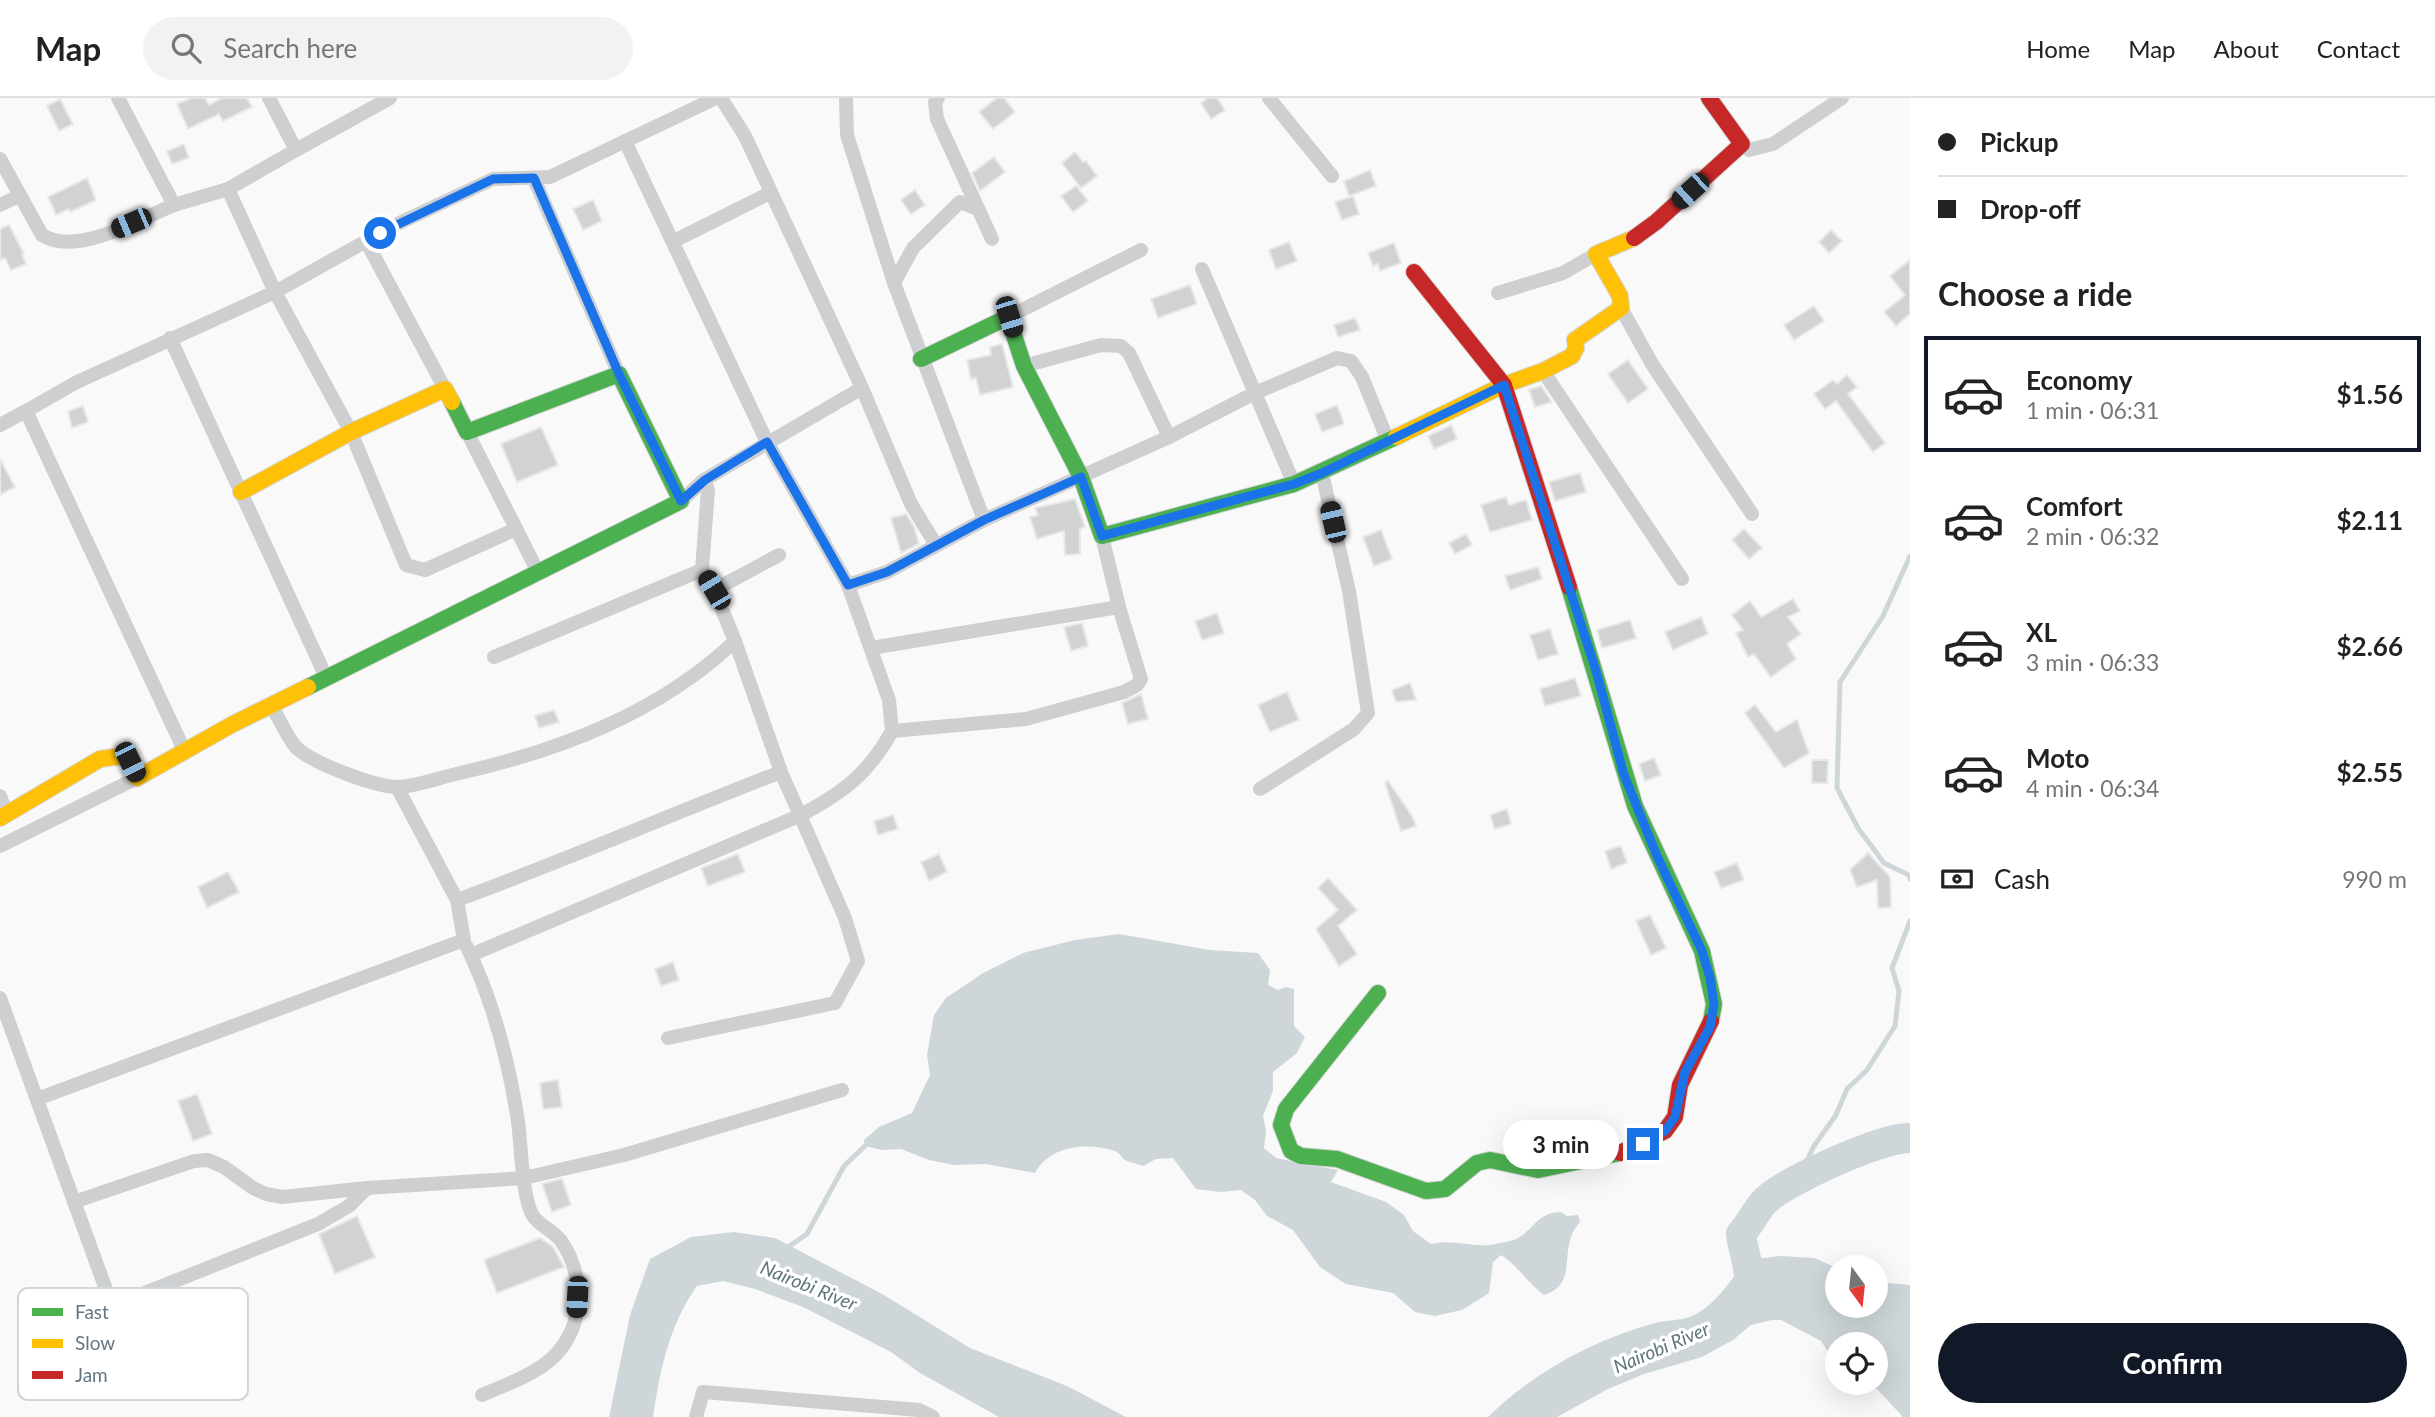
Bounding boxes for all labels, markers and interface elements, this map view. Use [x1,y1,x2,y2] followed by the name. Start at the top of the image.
[143,17,633,80] search box
[35,28,101,68] text: Map
[167,29,205,67] icon: search
[223,32,357,64] text: Search here
[2026,34,2090,63] text: Home
[2128,34,2176,63] text: Map
[2214,34,2279,63] text: About
[2317,34,2400,63] text: Contact
[1980,126,2059,158] text: Pickup
[1668,169,1713,213] car
[1980,193,2081,225] text: Drop-off
[108,205,155,241] car
[364,217,396,249] route start
[1938,274,2132,313] text: Choose a ride
[993,294,1026,340] car
[1942,363,2005,426] icon: car
[2026,364,2132,396] text: Economy
[2337,378,2403,410] text: $1.56
[2026,396,2159,424] text: 1 min · 06:31
[1942,489,2005,552] icon: car
[2026,490,2123,522] text: Comfort
[1319,499,1348,545] car
[2337,504,2403,536] text: $2.11
[2026,522,2159,550] text: 2 min · 06:32
[695,567,734,613] car
[1942,615,2005,678] icon: car
[2026,616,2057,648] text: XL
[2337,630,2403,662] text: $2.66
[2026,648,2159,676] text: 3 min · 06:33
[112,739,149,785] car
[1942,741,2005,804] icon: car
[2026,742,2089,774] text: Moto
[2337,756,2403,788] text: $2.55
[2026,774,2159,802] text: 4 min · 06:34
[1938,860,1976,898] icon: cash
[1994,863,2050,895] text: Cash
[2342,865,2407,893] text: 990 m
[1503,1119,1618,1168] callout: 3 min
[1627,1128,1659,1160] route end
[1532,1130,1590,1158] text: 3 min
[757,1255,861,1315] water label: Nairobi River
[1825,1255,1888,1318] north arrow
[1825,1255,1888,1395] map controls
[566,1275,589,1319] car
[18,1288,248,1400] legend
[75,1300,109,1323] text: Fast
[1610,1316,1713,1377] water label: Nairobi River
[1938,1323,2407,1403] button: Confirm
[75,1331,115,1354] text: Slow
[1825,1332,1888,1395] button: locate
[75,1363,108,1386] text: Jam

